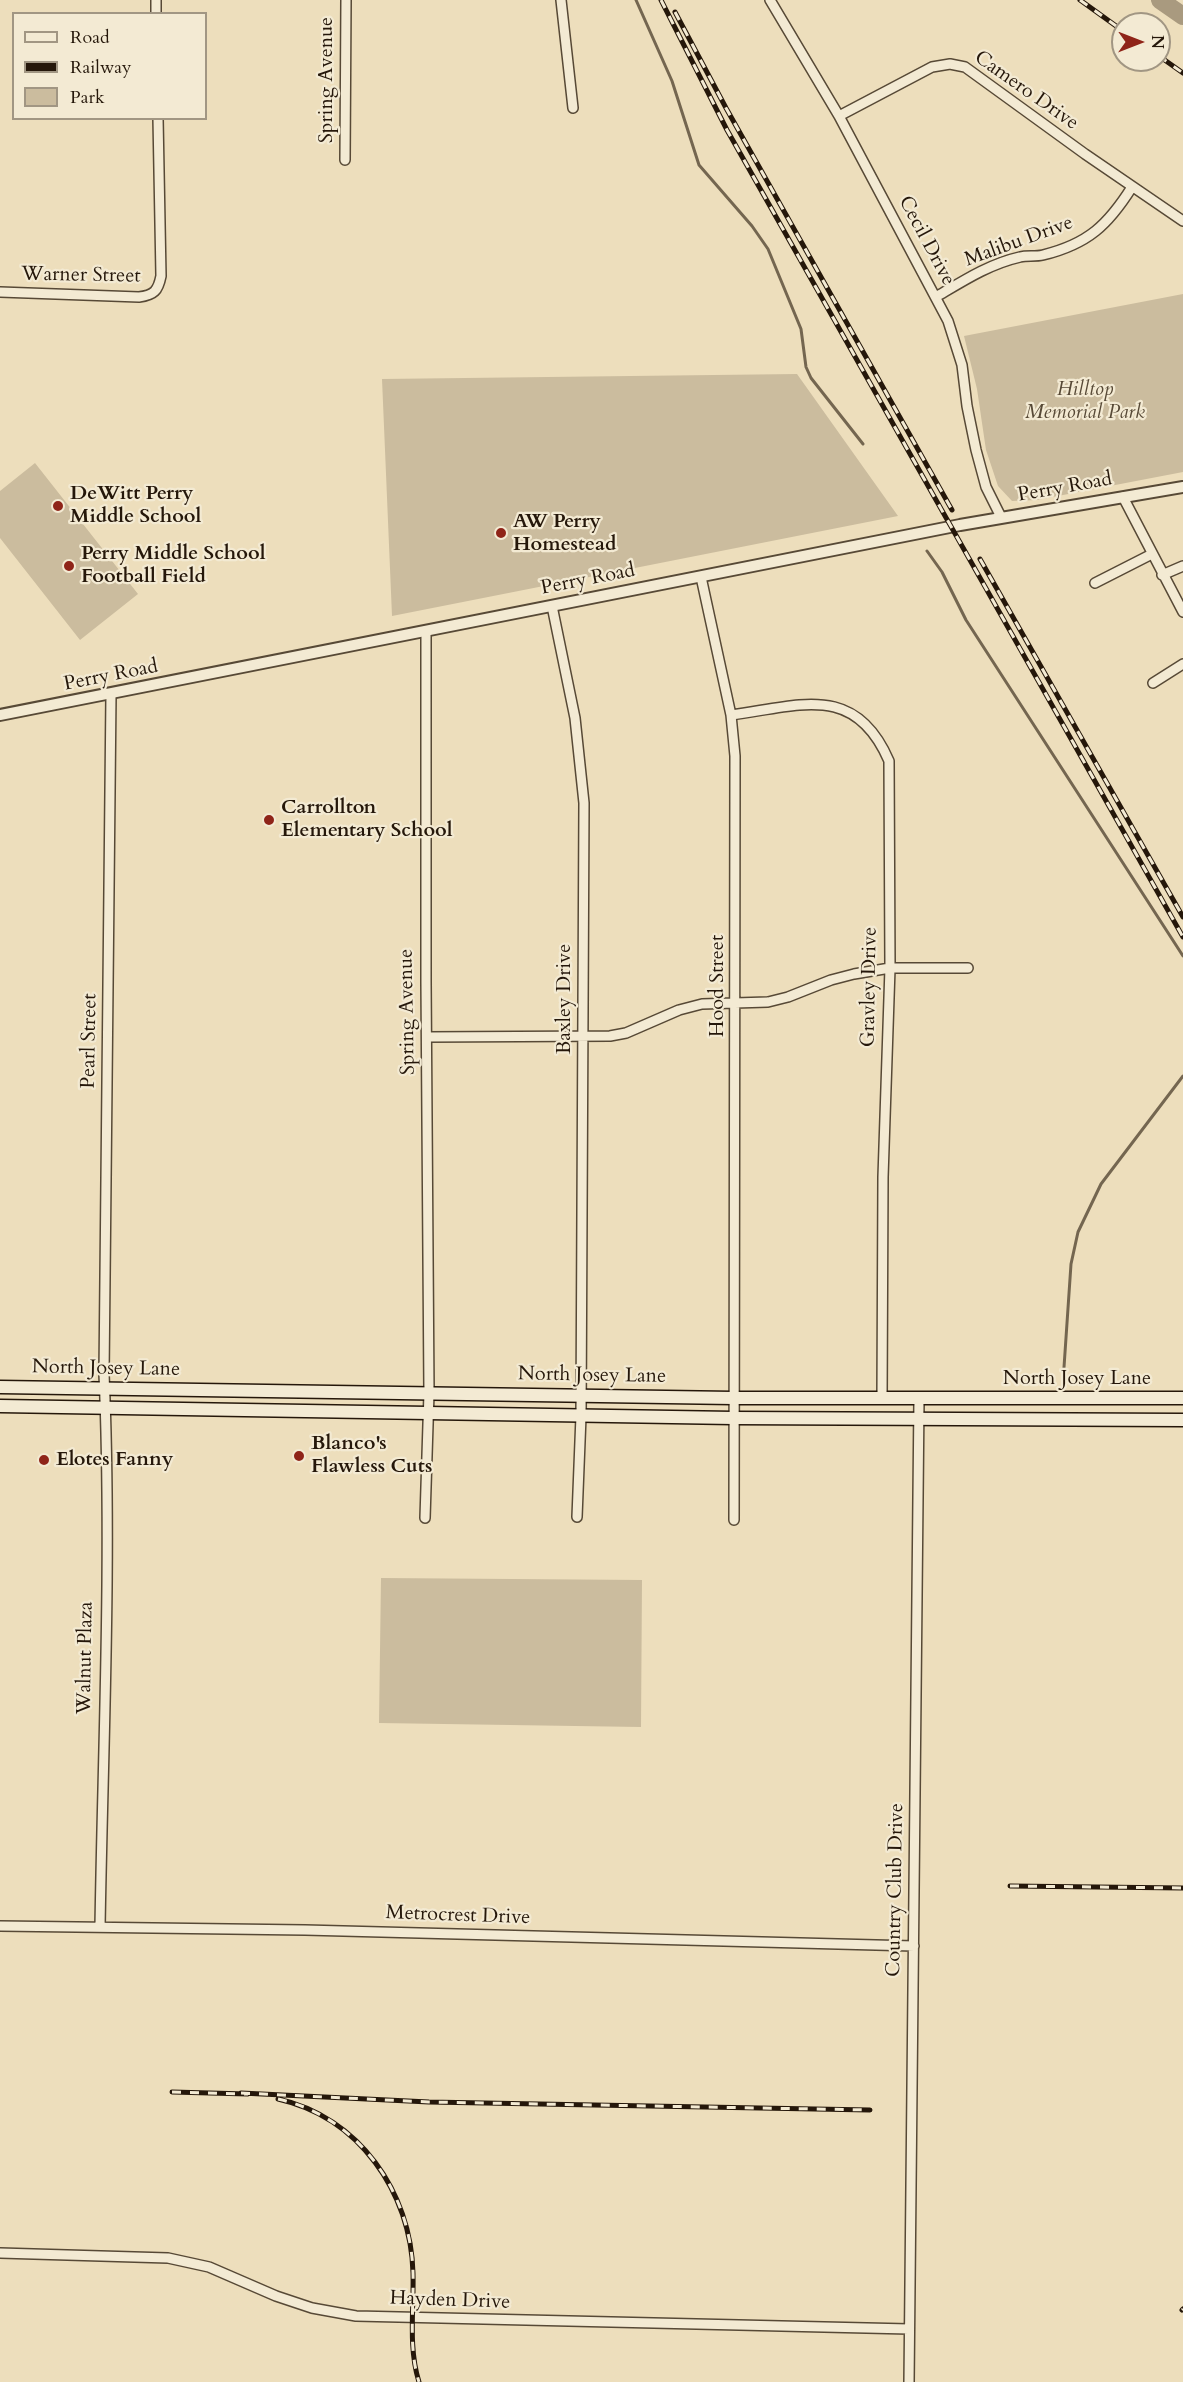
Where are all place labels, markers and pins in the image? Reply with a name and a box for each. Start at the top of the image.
place label: DeWitt Perry Middle School [70,482,201,529]
marker: DeWitt Perry Middle School [51,499,65,513]
place label: AW Perry Homestead [513,510,616,557]
marker: AW Perry Homestead [494,526,508,540]
place label: Perry Middle School Football Field [81,542,266,589]
marker: Perry Middle School Football Field [62,559,76,573]
place label: Carrollton Elementary School [281,796,453,843]
marker: Carrollton Elementary School [262,813,276,827]
place label: Blanco's Flawless Cuts [311,1432,432,1479]
place label: Elotes Fanny [56,1448,173,1472]
marker: Blanco's Flawless Cuts [292,1449,306,1463]
marker: Elotes Fanny [37,1453,51,1467]

